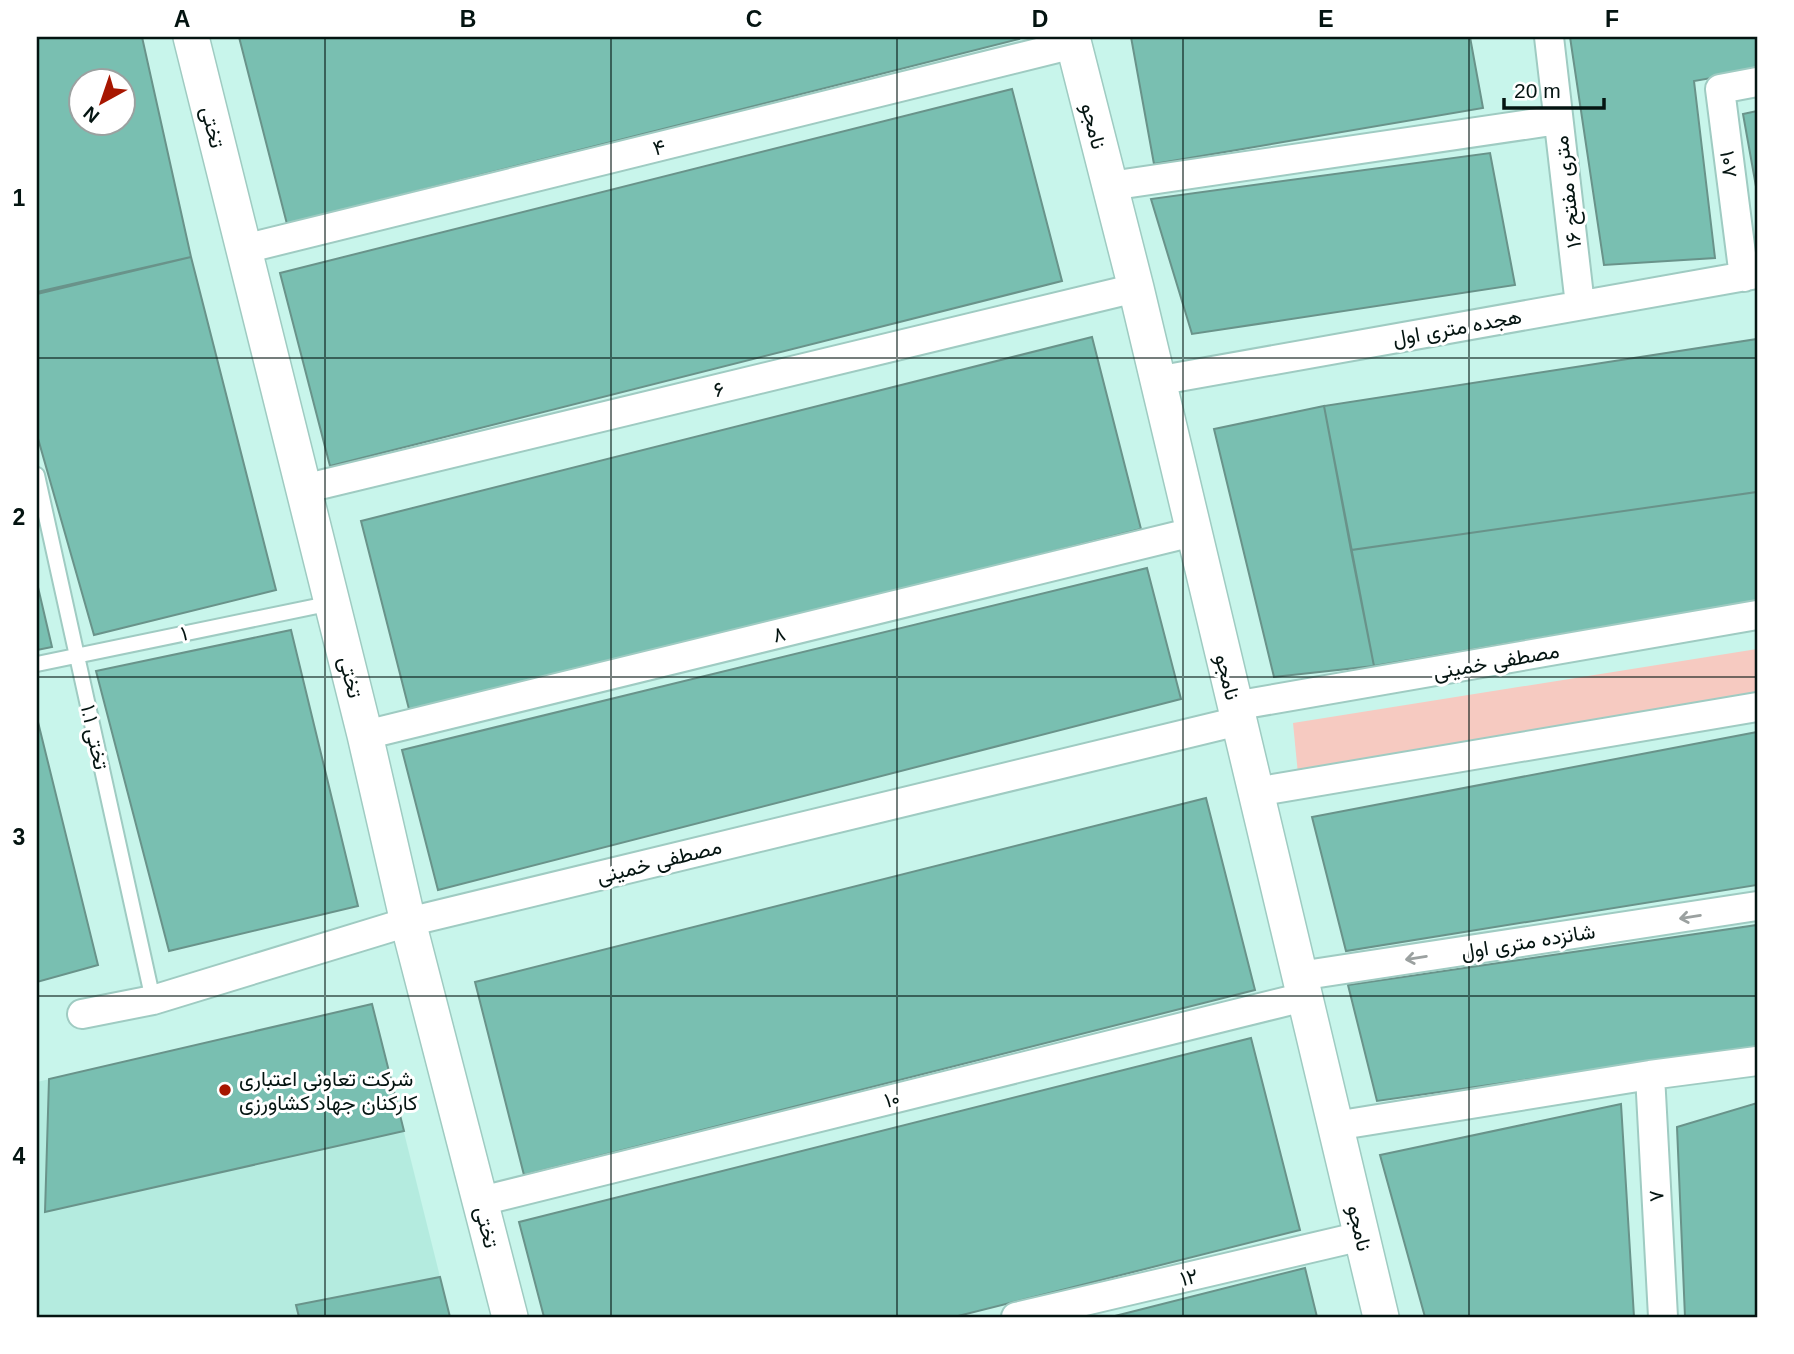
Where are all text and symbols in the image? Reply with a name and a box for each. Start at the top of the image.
text: A [174,6,190,32]
text: B [460,6,476,32]
text: C [746,6,762,32]
text: D [1032,6,1048,32]
text: E [1318,6,1334,32]
text: F [1605,6,1619,32]
north arrow [66,66,136,136]
scale bar [1504,66,1603,110]
text: 20 m [1514,79,1561,102]
street label: نامجو [1075,101,1111,152]
text: N [79,102,103,127]
street label: تختی [196,104,229,150]
street label: ۴ [650,134,668,160]
street label: ۱۶ متری مفتح [1549,134,1588,250]
street label: ۱۰۷ [1716,149,1742,179]
text: 1 [13,185,26,211]
street label: هجده متری اول [1391,304,1524,352]
street label: ۶ [711,377,727,401]
text: 2 [13,504,25,530]
street label: ۱ [179,621,189,645]
street label: ۸ [770,621,788,647]
street label: مصطفی خمینی [1431,639,1561,684]
street label: نامجو [1209,652,1245,703]
street label: تختی [334,654,367,700]
street label: تختی ۱.۱ [76,702,113,772]
text: 3 [13,824,25,850]
street label: مصطفی خمینی [594,834,724,889]
one-way arrow [1679,910,1702,923]
street label: شانزده متری اول [1459,919,1597,965]
one-way arrow [1406,952,1428,965]
place label: شرکت تعاونی اعتباری کارکنان جهاد کشاورزی [239,1067,418,1116]
marker: شرکت تعاونی اعتباری کارکنان جهاد کشاورزی [217,1082,233,1098]
street label: ۱۰ [882,1086,902,1112]
text: 4 [13,1143,26,1169]
street label: ۷ [1644,1189,1668,1203]
street label: نامجو [1342,1203,1376,1254]
street label: تختی [470,1204,503,1250]
street label: ۱۲ [1178,1264,1200,1290]

